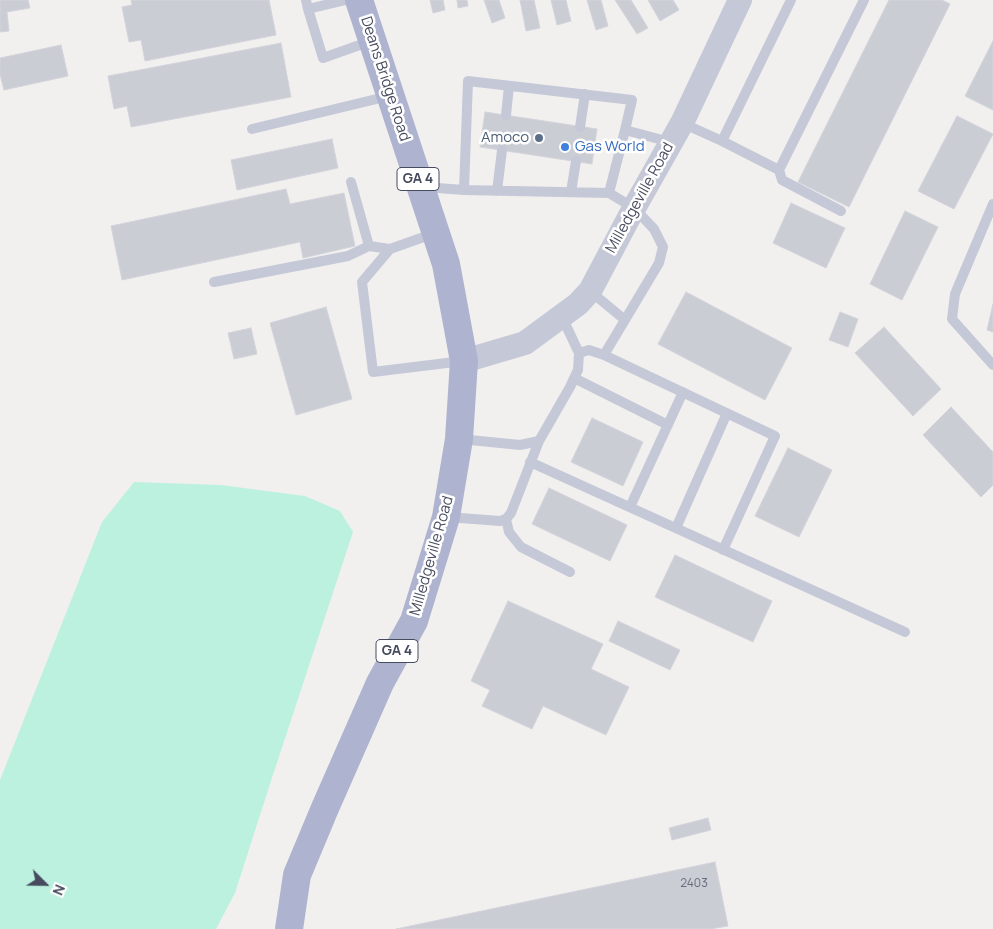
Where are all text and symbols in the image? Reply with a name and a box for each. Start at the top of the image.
street label: Deans Bridge Road [356,14,414,144]
place label: Amoco [481,129,529,147]
marker: Amoco [533,132,545,144]
place label: Gas World [575,138,645,156]
street label: Milledgeville Road [602,140,678,256]
marker: Gas World [559,141,571,153]
road number: GA 4 [397,168,439,190]
street label: Milledgeville Road [406,494,458,618]
road number: GA 4 [376,640,418,662]
north arrow [20,859,70,909]
house number: 2403 [680,877,708,891]
text: N [49,882,70,898]

